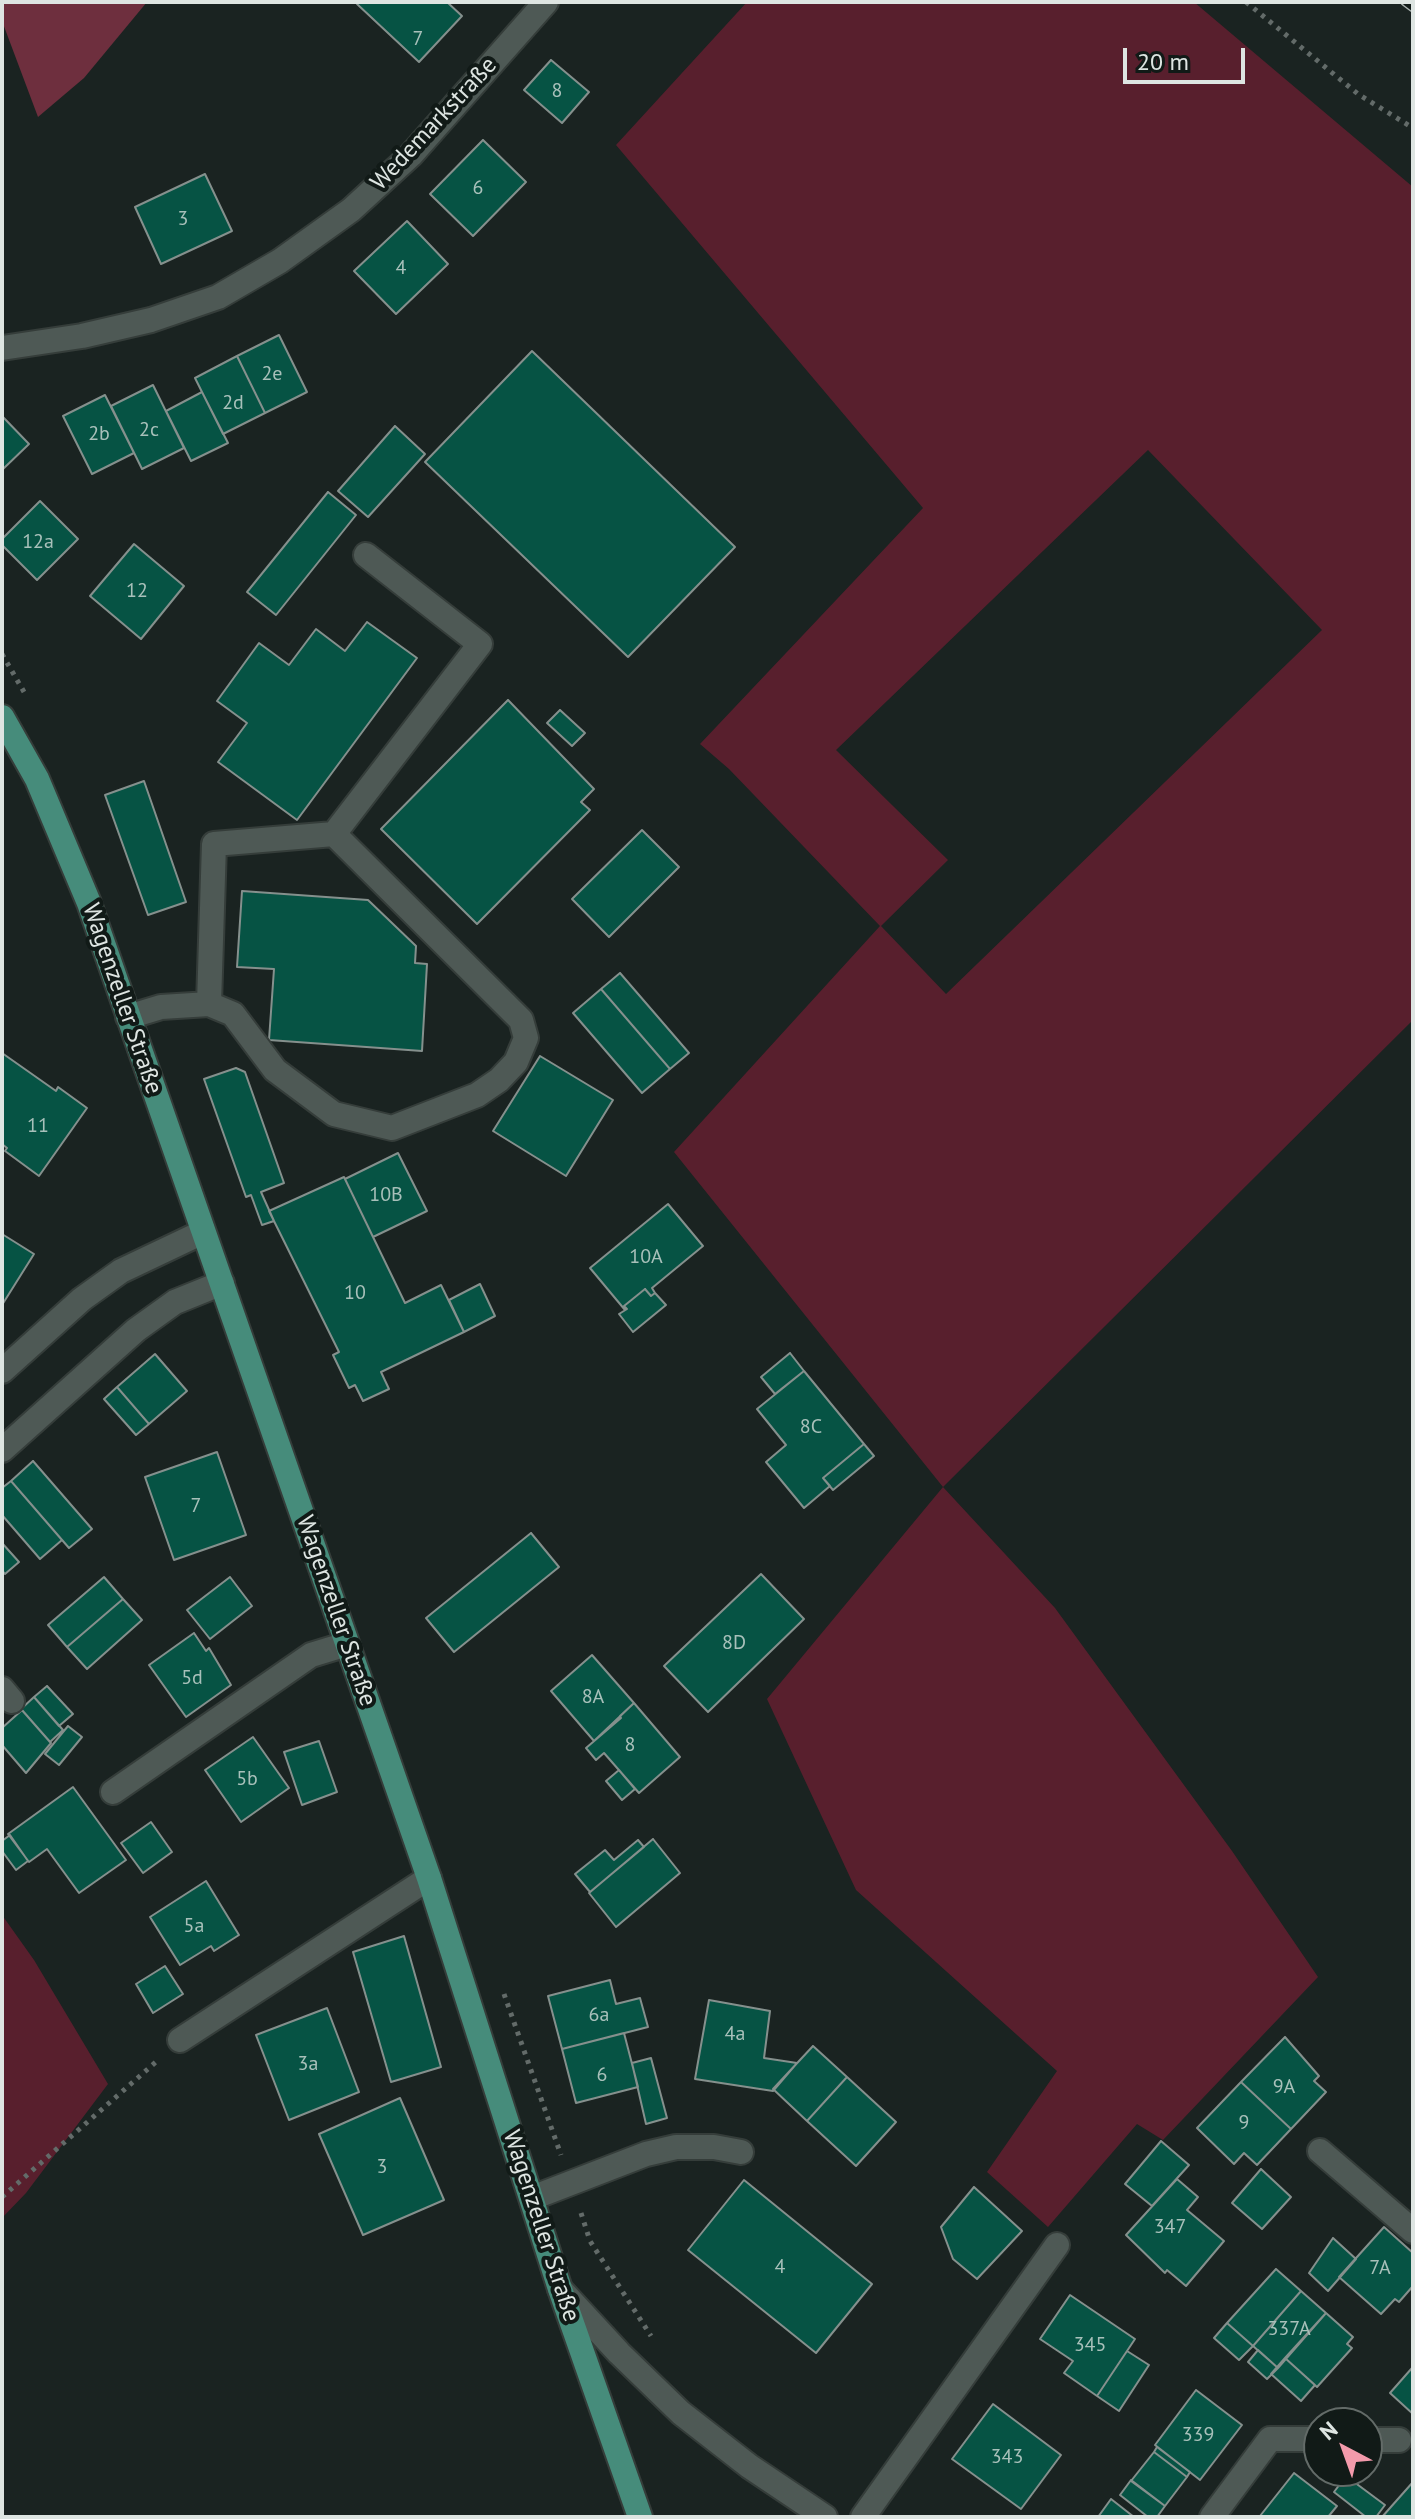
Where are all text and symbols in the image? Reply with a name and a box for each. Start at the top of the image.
house number: 7 [413,27,423,51]
scale bar [1127,32,1249,82]
text: 20 m [1137,46,1189,77]
street label: Wedemarkstraße [365,51,503,197]
house number: 8 [552,79,562,103]
house number: 6 [473,176,483,200]
house number: 3 [178,207,188,231]
house number: 4 [396,256,406,280]
house number: 2e [261,362,283,386]
house number: 2d [222,391,244,415]
house number: 2c [139,418,159,442]
house number: 2b [88,422,110,446]
house number: 12a [22,530,54,554]
house number: 12 [126,579,148,603]
street label: Wagenzeller Straße [76,900,168,1098]
house number: 11 [27,1114,49,1138]
house number: 10B [369,1183,403,1207]
house number: 10A [629,1245,663,1269]
house number: 10 [344,1281,366,1305]
house number: 8C [800,1415,822,1439]
house number: 7 [191,1494,201,1518]
street label: Wagenzeller Straße [290,1512,382,1710]
house number: 8D [722,1631,746,1655]
house number: 5d [181,1666,203,1690]
house number: 8A [582,1685,604,1709]
house number: 8 [625,1733,635,1757]
house number: 5b [236,1767,258,1791]
house number: 5a [184,1914,204,1938]
house number: 6a [589,2003,609,2027]
house number: 4a [725,2022,745,2046]
house number: 3a [298,2052,318,2076]
house number: 6 [597,2063,607,2087]
house number: 9A [1273,2075,1295,2099]
house number: 9 [1239,2111,1249,2135]
street label: Wagenzeller Straße [496,2127,586,2325]
house number: 3 [377,2155,387,2179]
house number: 347 [1154,2215,1186,2239]
house number: 4 [775,2255,785,2279]
house number: 7A [1369,2256,1391,2280]
house number: 337A [1267,2317,1311,2341]
house number: 345 [1074,2333,1106,2357]
north arrow [1303,2407,1383,2487]
text: N [1314,2415,1343,2446]
house number: 339 [1182,2423,1214,2447]
house number: 343 [991,2445,1023,2469]

